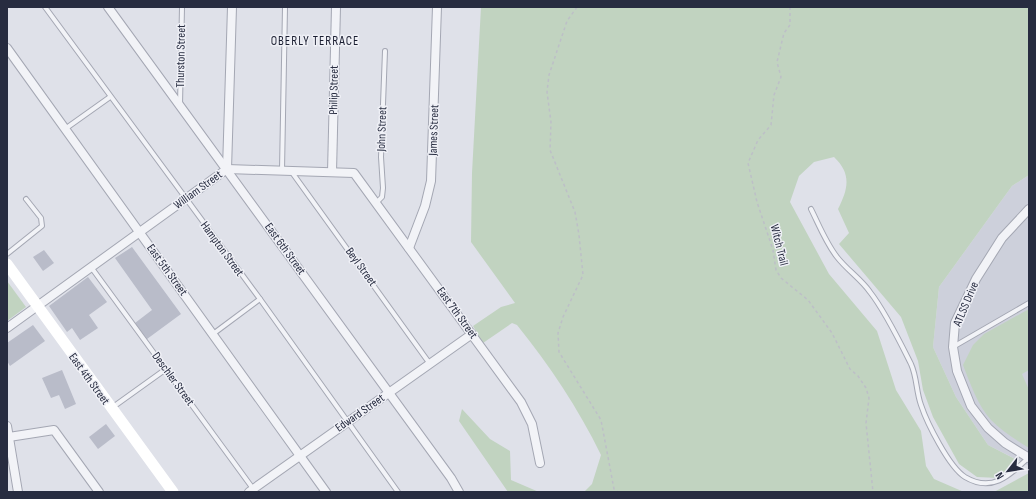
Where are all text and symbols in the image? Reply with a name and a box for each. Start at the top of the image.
street label: Thurston Street [173,24,189,88]
district label: OBERLY TERRACE [271,33,359,49]
street label: Philip Street [326,65,342,115]
street label: James Street [426,104,442,157]
street label: John Street [374,106,390,153]
street label: William Street [171,167,226,213]
street label: Hampton Street [197,219,247,280]
street label: East 6th Street [261,220,309,278]
street label: Witch Trail [767,223,791,267]
street label: East 5th Street [143,241,191,299]
street label: Beyl Street [342,245,380,290]
street label: ATLSS Drive [950,279,982,329]
street label: East 7th Street [433,284,481,342]
street label: Deschler Street [149,349,198,409]
street label: East 4th Street [65,350,113,408]
street label: Edward Street [333,390,388,435]
north arrow [988,451,1028,491]
text: N [993,470,1007,482]

